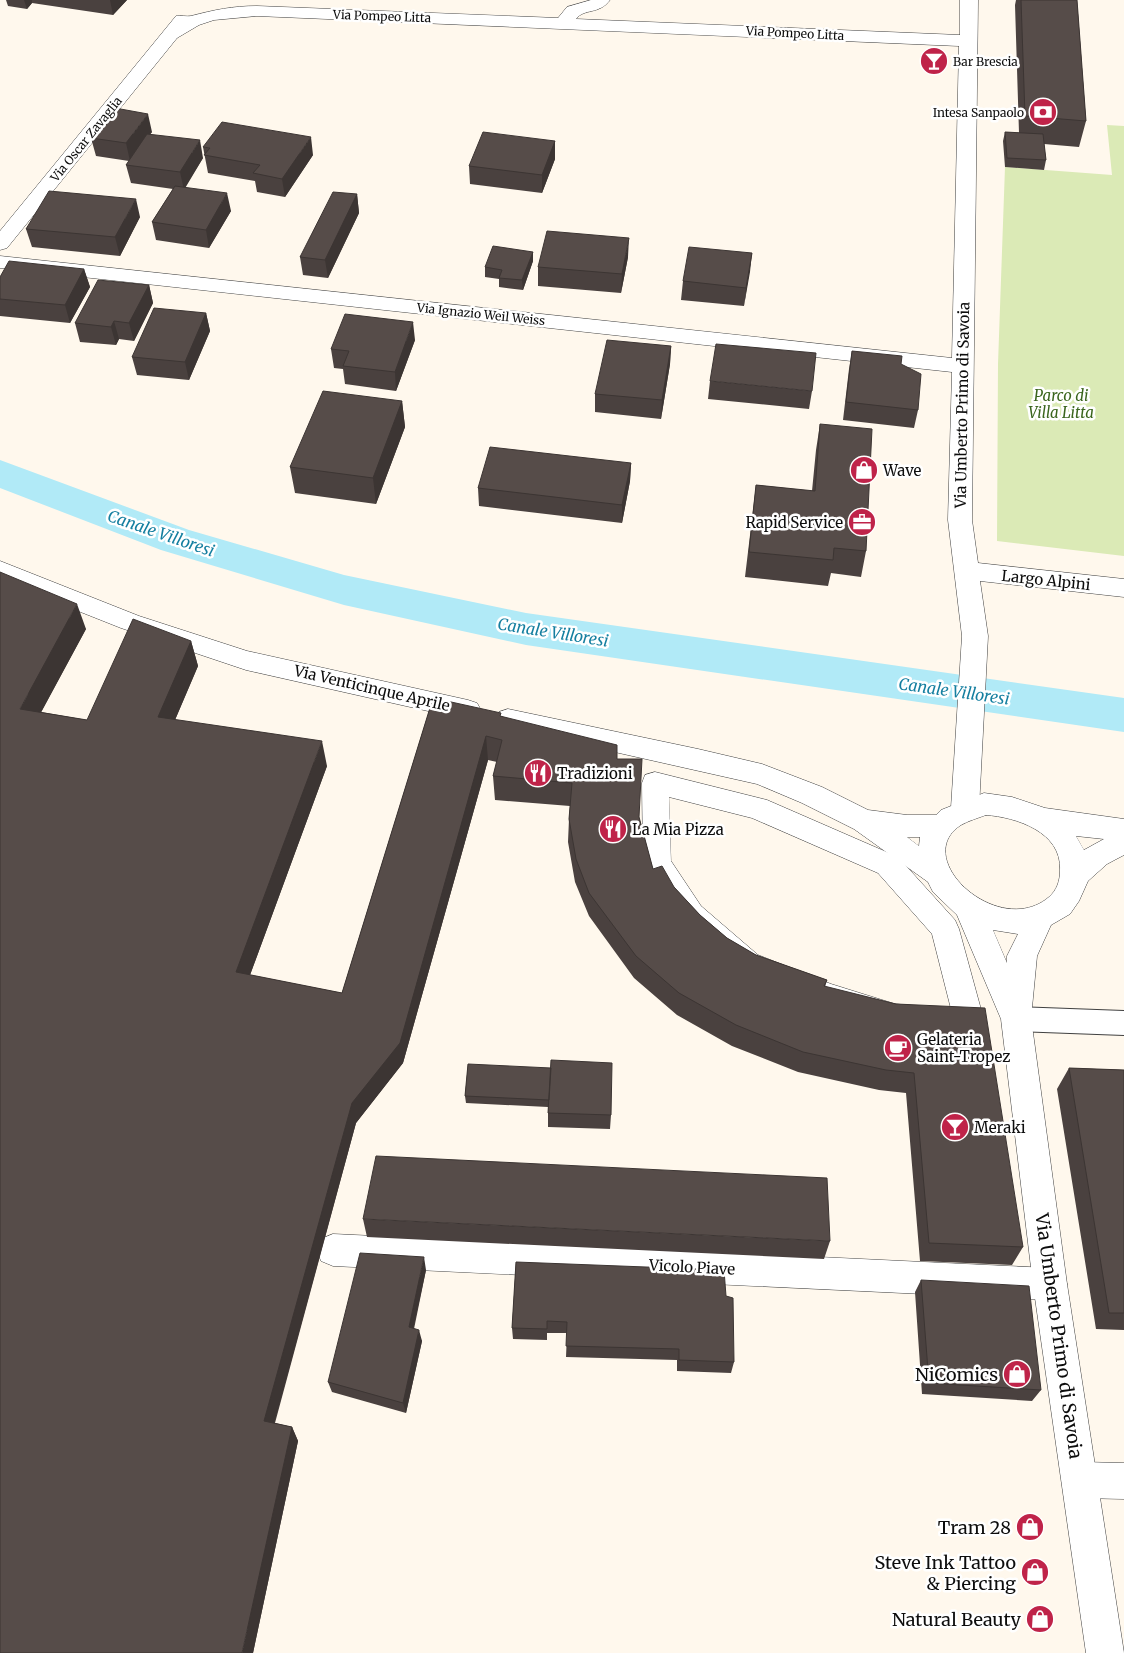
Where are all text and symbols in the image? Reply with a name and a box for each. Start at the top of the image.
street label: Via Pompeo Litta [332,7,432,25]
street label: Via Pompeo Litta [745,23,845,43]
bar icon: Bar Brescia [919,46,949,76]
place label: Bar Brescia [953,54,1018,69]
street label: Via Oscar Zavaglia [46,93,125,185]
bank icon: Intesa Sanpaolo [1028,97,1058,127]
place label: Intesa Sanpaolo [933,105,1024,120]
street label: Via Ignazio Weil Weiss [415,300,546,328]
street label: Via Umberto Primo di Savoia [951,302,973,509]
park label: Parco di Villa Litta [1028,386,1094,422]
shop icon: Wave [849,455,879,485]
place label: Wave [882,461,922,480]
water label: Canale Villoresi [105,505,217,561]
office icon: Rapid Service [847,507,877,537]
place label: Rapid Service [745,513,843,532]
street label: Largo Alpini [1000,566,1092,594]
water label: Canale Villoresi [496,613,610,651]
street label: Via Venticinque Aprile [291,661,452,715]
water label: Canale Villoresi [897,673,1011,709]
restaurant icon: Tradizioni [523,758,553,788]
place label: Tradizioni [557,764,633,783]
restaurant icon: La Mia Pizza [598,814,628,844]
place label: La Mia Pizza [632,820,724,839]
place label: Gelateria Saint-Tropez [917,1030,1011,1066]
cafe icon: Gelateria Saint-Tropez [883,1033,913,1063]
bar icon: Meraki [940,1112,970,1142]
place label: Meraki [974,1118,1026,1137]
street label: Via Umberto Primo di Savoia [1030,1211,1088,1461]
street label: Vicolo Piave [647,1255,736,1279]
shop icon: NiComics [1002,1359,1032,1389]
place label: NiComics [915,1363,998,1386]
shop icon: Tram 28 [1015,1512,1045,1542]
place label: Tram 28 [938,1516,1011,1539]
place label: Steve Ink Tattoo & Piercing [874,1551,1016,1595]
shop icon: Steve Ink Tattoo & Piercing [1020,1557,1050,1587]
shop icon: Natural Beauty [1025,1604,1055,1634]
place label: Natural Beauty [892,1608,1022,1631]

